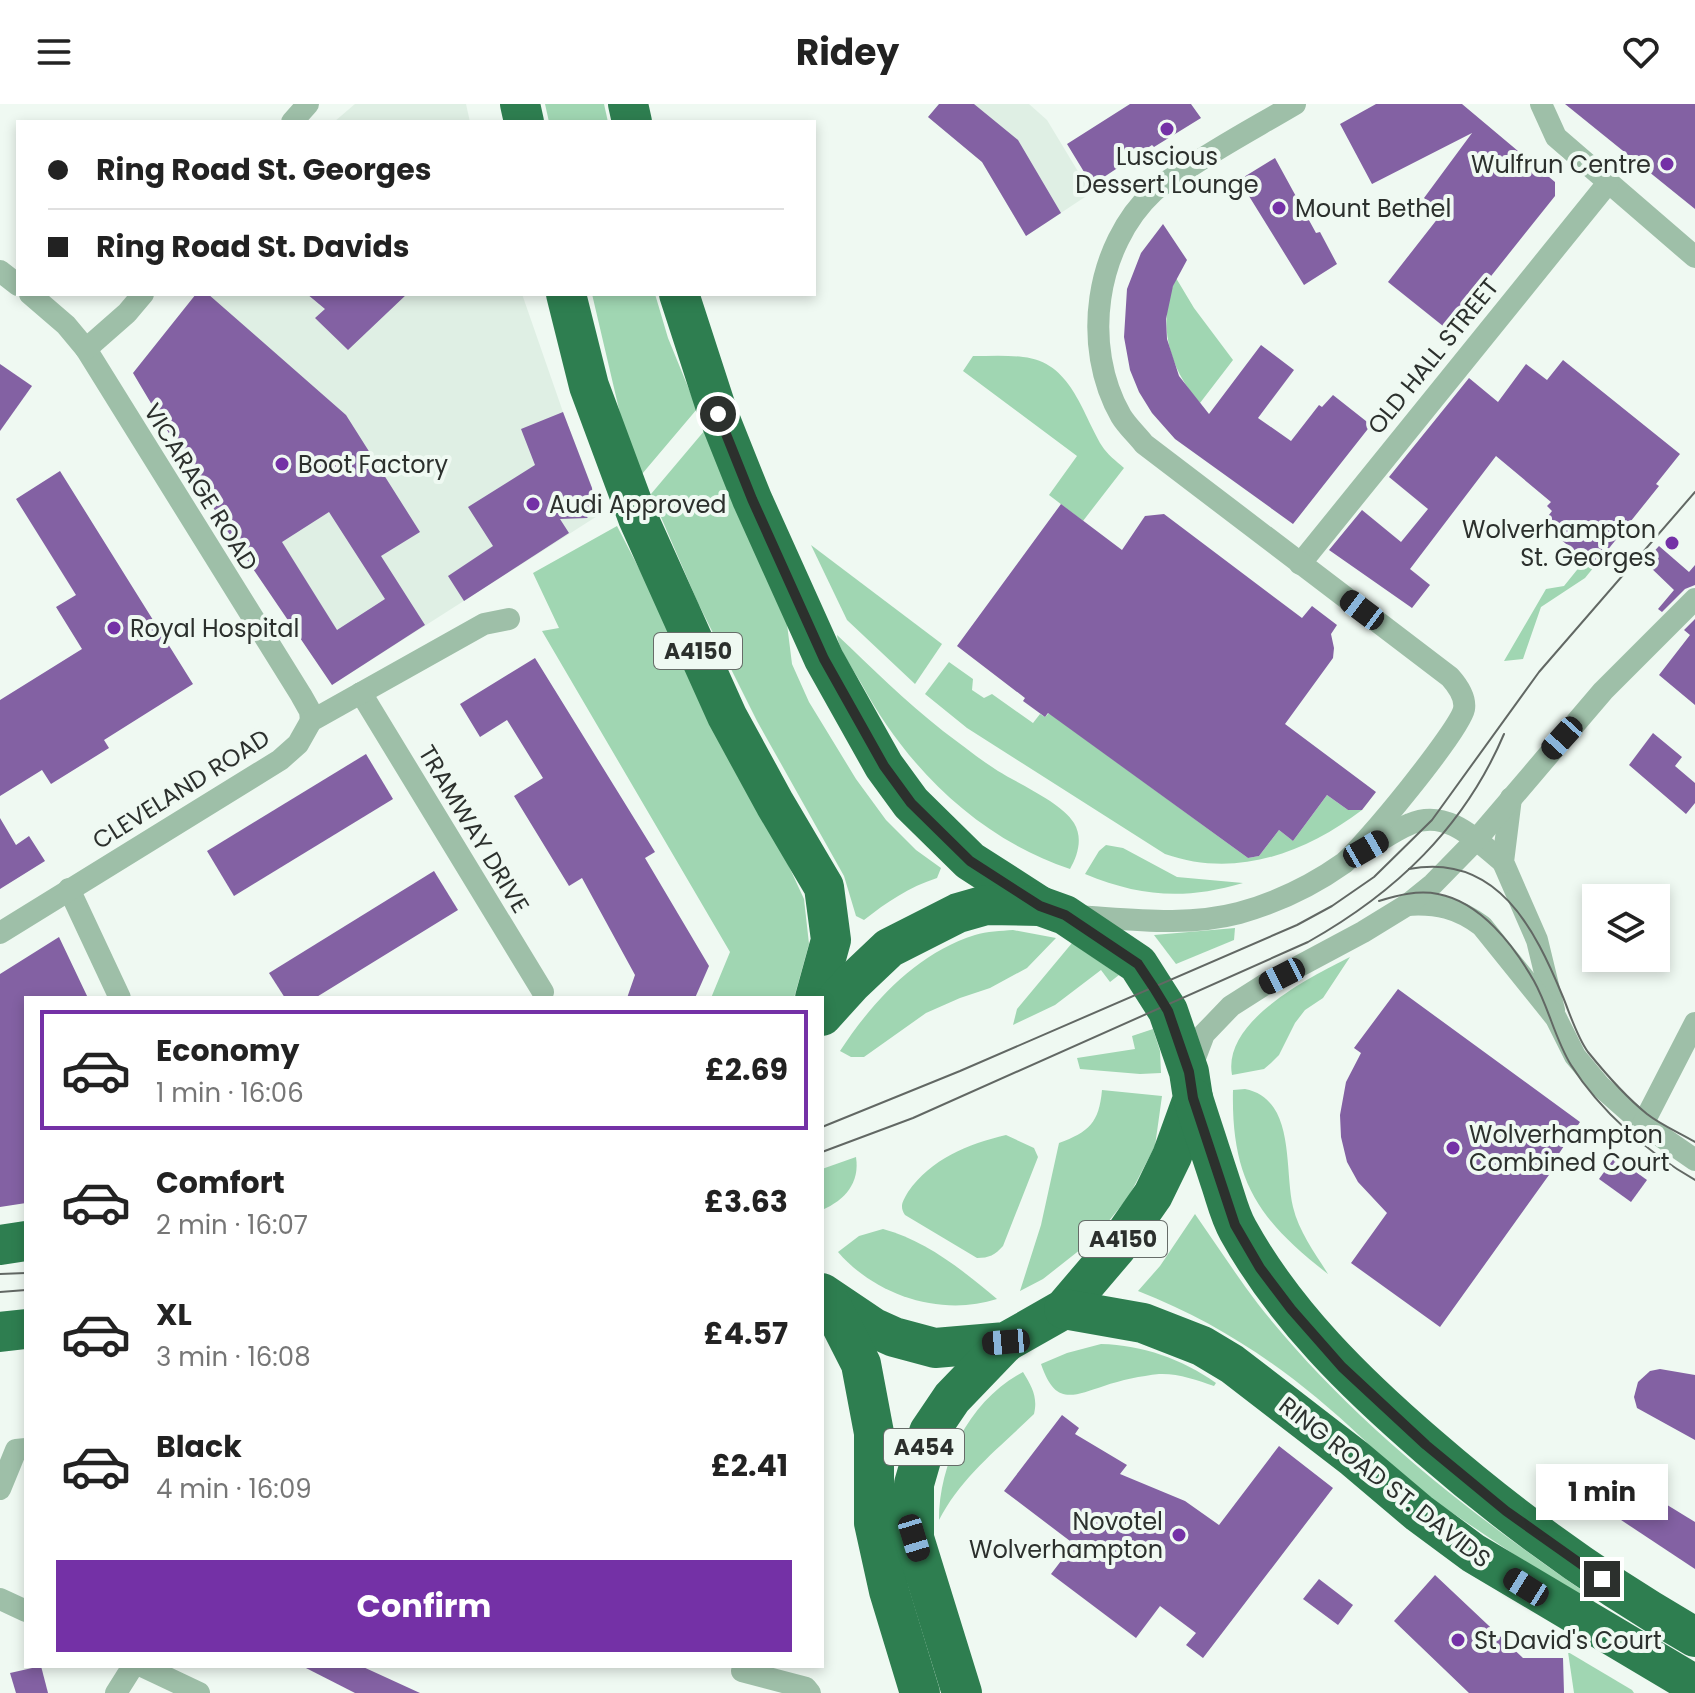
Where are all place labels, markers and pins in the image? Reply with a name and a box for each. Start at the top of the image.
marker: Luscious Dessert Lounge [1158,120,1176,138]
place label: Luscious Dessert Lounge [1075,140,1259,201]
place label: Wulfrun Centre [1471,148,1651,181]
marker: Wulfrun Centre [1658,155,1676,173]
place label: Mount Bethel [1295,192,1451,225]
marker: Mount Bethel [1270,199,1288,217]
place label: Boot Factory [298,448,449,481]
marker: Boot Factory [273,455,291,473]
place label: Audi Approved [549,488,727,521]
marker: Audi Approved [524,495,542,513]
place label: Wolverhampton St. Georges [1462,513,1656,574]
marker: Wolverhampton St. Georges [1663,534,1681,552]
place label: Royal Hospital [130,612,300,645]
marker: Royal Hospital [105,619,123,637]
place label: Wolverhampton Combined Court [1469,1118,1670,1179]
marker: Wolverhampton Combined Court [1444,1139,1462,1157]
place label: Novotel Wolverhampton [969,1505,1163,1566]
marker: Novotel Wolverhampton [1170,1526,1188,1544]
place label: St David's Court [1474,1624,1662,1657]
marker: St David's Court [1449,1631,1467,1649]

